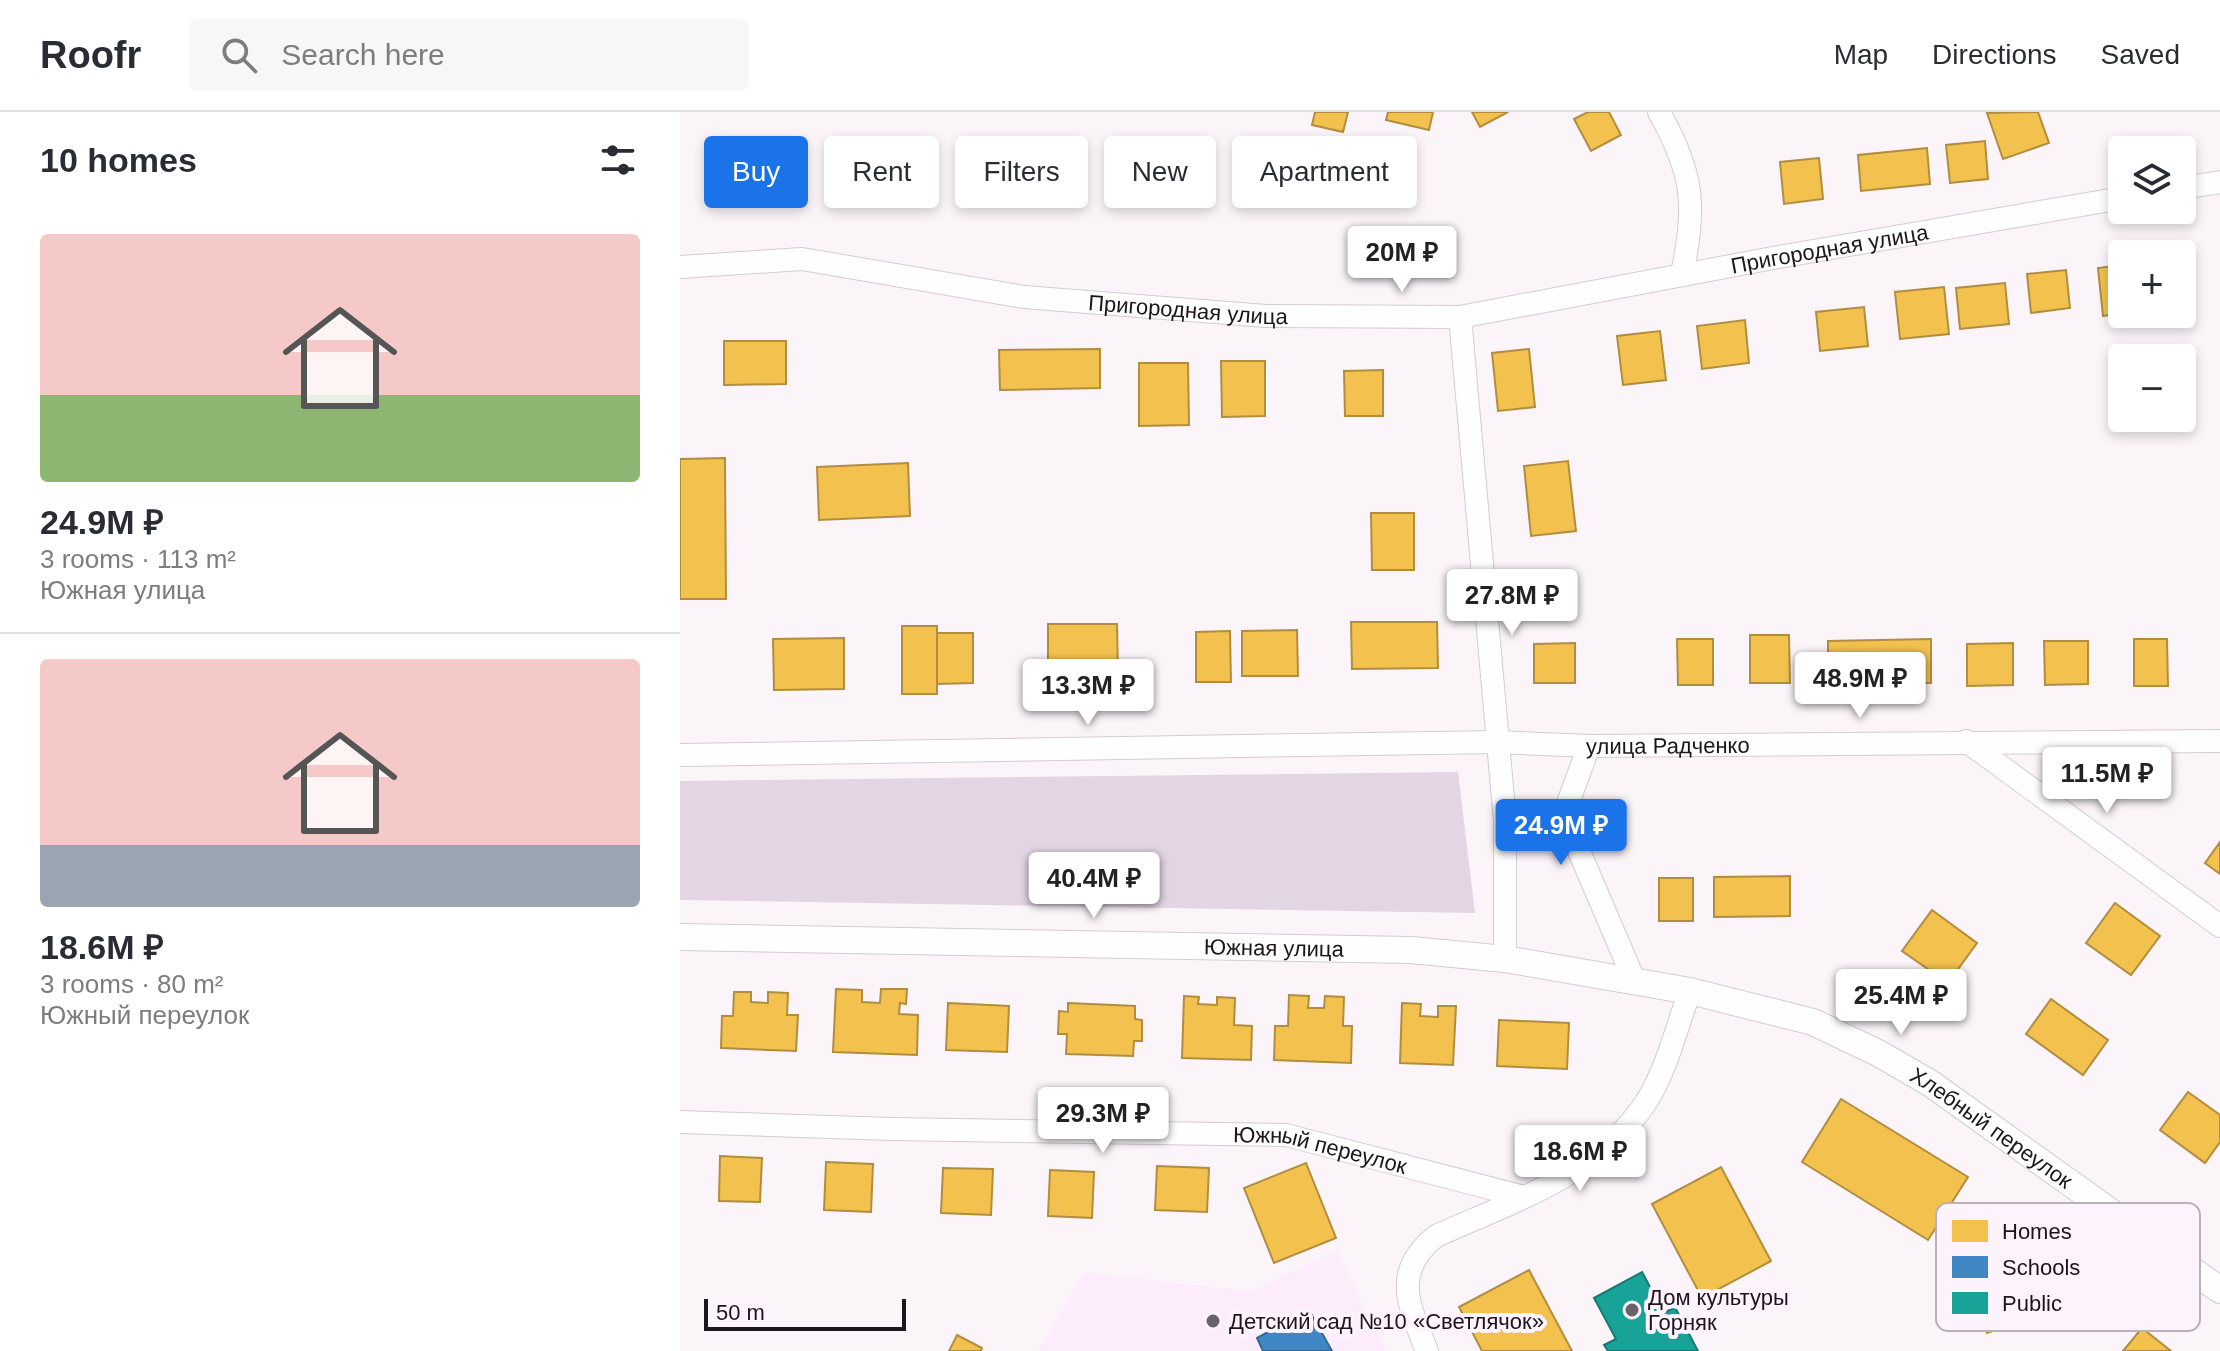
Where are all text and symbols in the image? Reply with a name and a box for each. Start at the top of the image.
search box [189,19,749,91]
icon: search [217,33,261,77]
text: Roofr [40,34,141,76]
text: Search here [281,38,445,71]
text: Map [1834,39,1888,70]
text: Directions [1932,39,2057,70]
text: Saved [2101,39,2180,70]
chip: Buy [704,136,808,208]
chip: Rent [824,136,939,208]
chip: Filters [955,136,1088,208]
chip: New [1104,136,1216,208]
chip: Apartment [1232,136,1417,208]
map controls [2108,136,2196,432]
button: layers [2108,136,2196,224]
icon: filters [596,138,640,182]
text: 10 homes [40,141,197,179]
street label: Пригородная улица [1729,219,1931,279]
pin: 20M ₽ [1346,226,1458,294]
text: 20M ₽ [1366,237,1438,267]
button: + [2108,240,2196,328]
icon: home [268,286,412,430]
street label: Пригородная улица [1087,290,1289,329]
button: − [2108,344,2196,432]
text: 24.9M ₽ [40,503,164,541]
text: 3 rooms · 113 m² [40,544,236,574]
pin: 27.8M ₽ [1438,569,1586,637]
text: Южная улица [40,575,205,605]
text: 27.8M ₽ [1465,580,1559,610]
pin: 48.9M ₽ [1786,652,1934,720]
pin: 13.3M ₽ [1014,659,1162,727]
text: 48.9M ₽ [1813,663,1907,693]
text: 13.3M ₽ [1041,670,1135,700]
icon: home [268,711,412,855]
street label: улица Радченко [1586,733,1750,759]
pin: 11.5M ₽ [2033,747,2181,815]
text: 11.5M ₽ [2060,758,2154,788]
pin: 24.9M ₽ [1487,799,1635,867]
text: 24.9M ₽ [1514,810,1608,840]
pin: 40.4M ₽ [1020,852,1168,920]
text: 40.4M ₽ [1047,863,1141,893]
text: 18.6M ₽ [40,928,164,966]
street label: Южная улица [1204,934,1345,962]
text: 3 rooms · 80 m² [40,969,224,999]
pin: 25.4M ₽ [1827,969,1975,1037]
text: 25.4M ₽ [1854,980,1948,1010]
text: Южный переулок [40,1000,249,1030]
street label: Хлебный переулок [1906,1062,2077,1194]
pin: 29.3M ₽ [1029,1087,1177,1155]
text: 29.3M ₽ [1056,1098,1150,1128]
street label: Южный переулок [1233,1122,1410,1179]
pin: 18.6M ₽ [1506,1125,1654,1193]
text: 18.6M ₽ [1533,1136,1627,1166]
legend [1936,1203,2200,1331]
text: Homes [2002,1219,2072,1244]
text: Schools [2002,1255,2080,1280]
place label: Дом культуры Горняк [1648,1285,1789,1335]
text: Public [2002,1291,2062,1316]
scale bar [704,1295,906,1331]
text: 50 m [716,1300,765,1325]
marker: Дом культуры Горняк [1623,1301,1641,1319]
place label: Детский сад №10 «Светлячок» [1229,1309,1544,1334]
marker: Детский сад №10 «Светлячок» [1204,1312,1222,1330]

